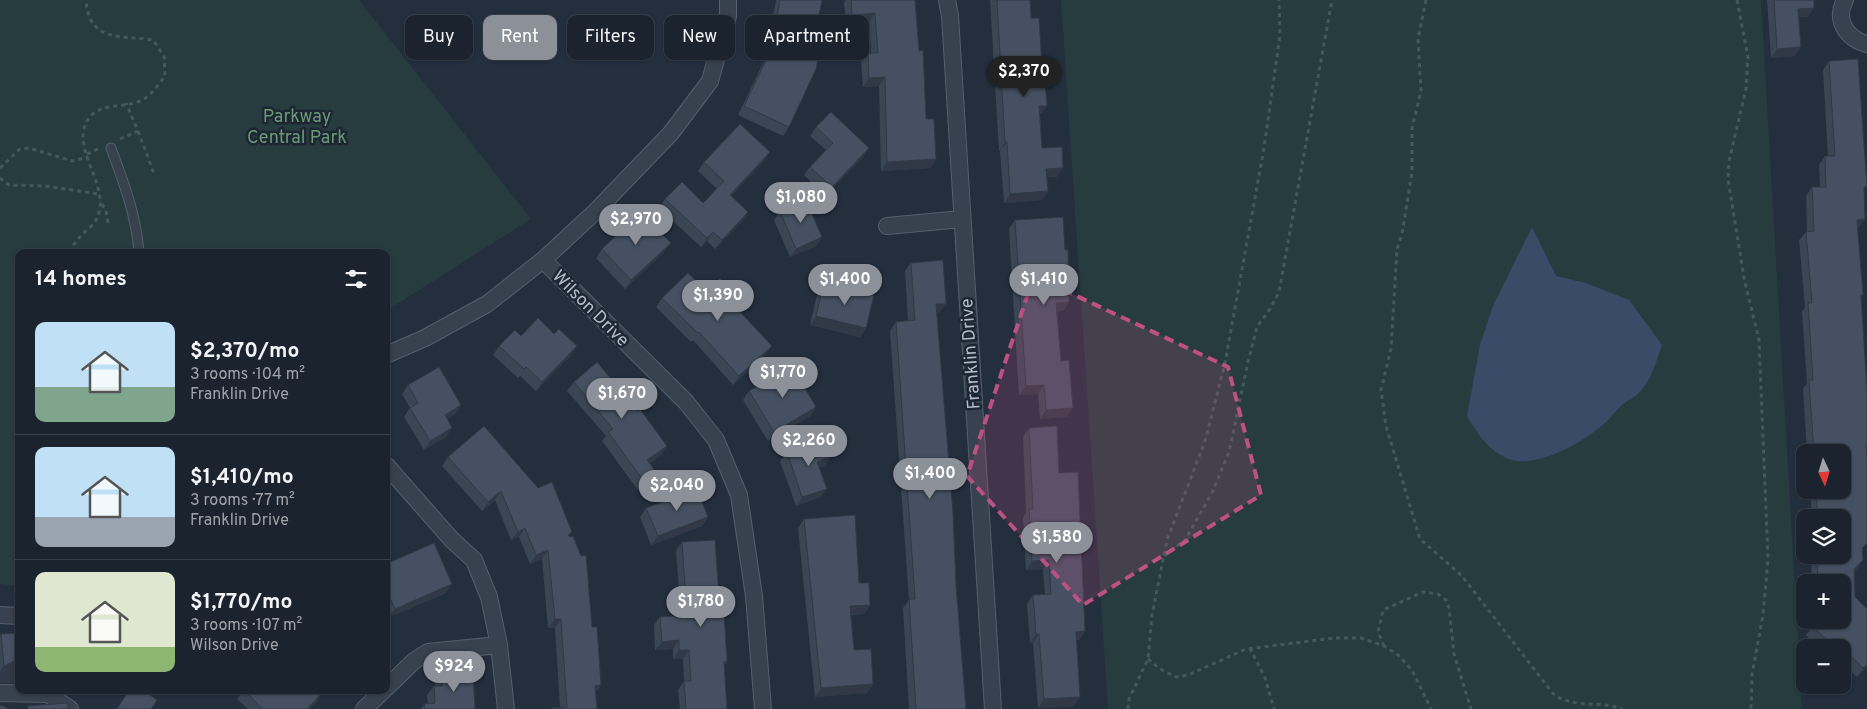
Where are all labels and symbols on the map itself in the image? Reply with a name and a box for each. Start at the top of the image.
pin: $2,370 [983,56,1065,98]
park label: Parkway Central Park [247,106,347,150]
pin: $1,080 [760,182,842,224]
pin: $2,970 [595,204,677,246]
pin: $1,400 [804,264,886,306]
pin: $1,410 [1003,264,1085,306]
street label: Wilson Drive [547,266,633,352]
pin: $1,390 [677,280,759,322]
street label: Franklin Drive [956,298,987,410]
pin: $1,770 [742,356,824,399]
pin: $1,670 [581,378,663,420]
pin: $2,260 [768,424,850,467]
north arrow [1796,444,1851,499]
pin: $1,400 [889,458,971,500]
pin: $2,040 [636,470,718,512]
pin: $1,580 [1016,522,1098,564]
pin: $1,780 [660,586,742,628]
pin: $924 [424,650,484,693]

